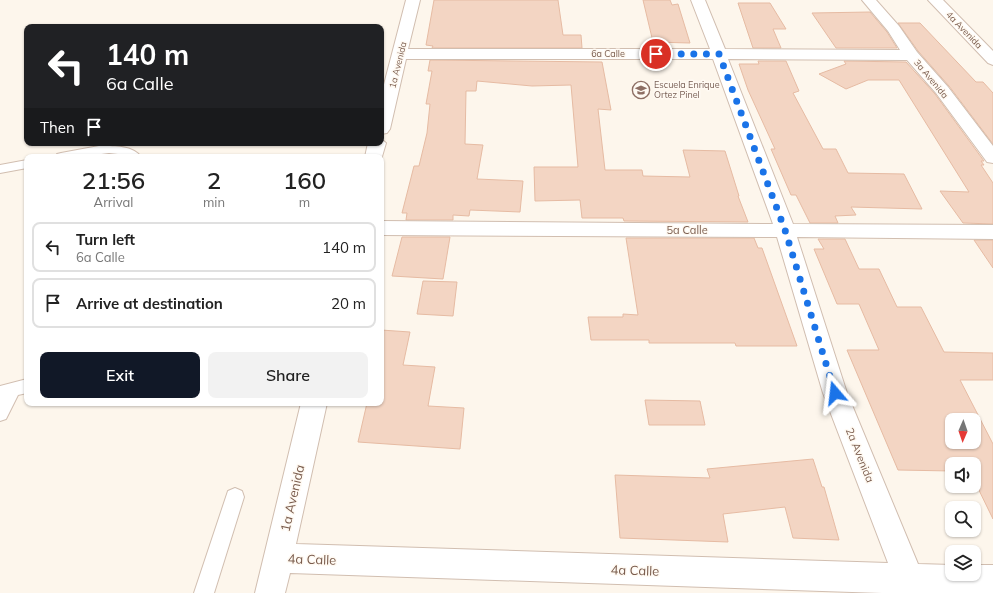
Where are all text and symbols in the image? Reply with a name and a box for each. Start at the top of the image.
street label: 4a Avenida [944,9,985,51]
text: 140 m [106,37,189,72]
pin [639,37,673,71]
icon: left [40,40,92,92]
street label: 1a Avenida [386,41,409,89]
icon: arrive [645,43,667,65]
street label: 6a Calle [591,48,625,59]
street label: 3a Avenida [912,57,951,100]
text: 6a Calle [106,72,173,95]
place label: Escuela Enrique Ortez Pinel [654,79,720,100]
school or university icon: Escuela Enrique Ortez Pinel [631,80,651,100]
icon: arrive [83,116,105,138]
text: Then [40,118,75,137]
text: 21:56 [82,165,145,195]
text: 2 [207,165,221,195]
text: 160 [283,165,326,195]
text: Arrival [94,194,133,210]
text: min [203,194,225,210]
text: m [299,194,310,210]
street label: 5a Calle [666,223,708,237]
text: Turn left [76,230,135,249]
icon: left [42,236,64,258]
text: 140 m [322,238,366,257]
text: 6a Calle [76,249,125,265]
icon: arrive [42,292,64,314]
text: Arrive at destination [76,294,223,313]
text: 20 m [331,294,366,313]
button: Exit [40,352,200,398]
button: Share [208,352,368,398]
position arrow [814,372,856,414]
north arrow [945,413,981,449]
map controls [945,413,981,581]
street label: 2a Avenida [843,426,877,484]
button: sound [945,457,981,493]
street label: 1a Avenida [277,463,307,533]
button: search [945,501,981,537]
button: layers [945,545,981,581]
street label: 4a Calle [287,550,337,568]
street label: 4a Calle [610,561,660,579]

